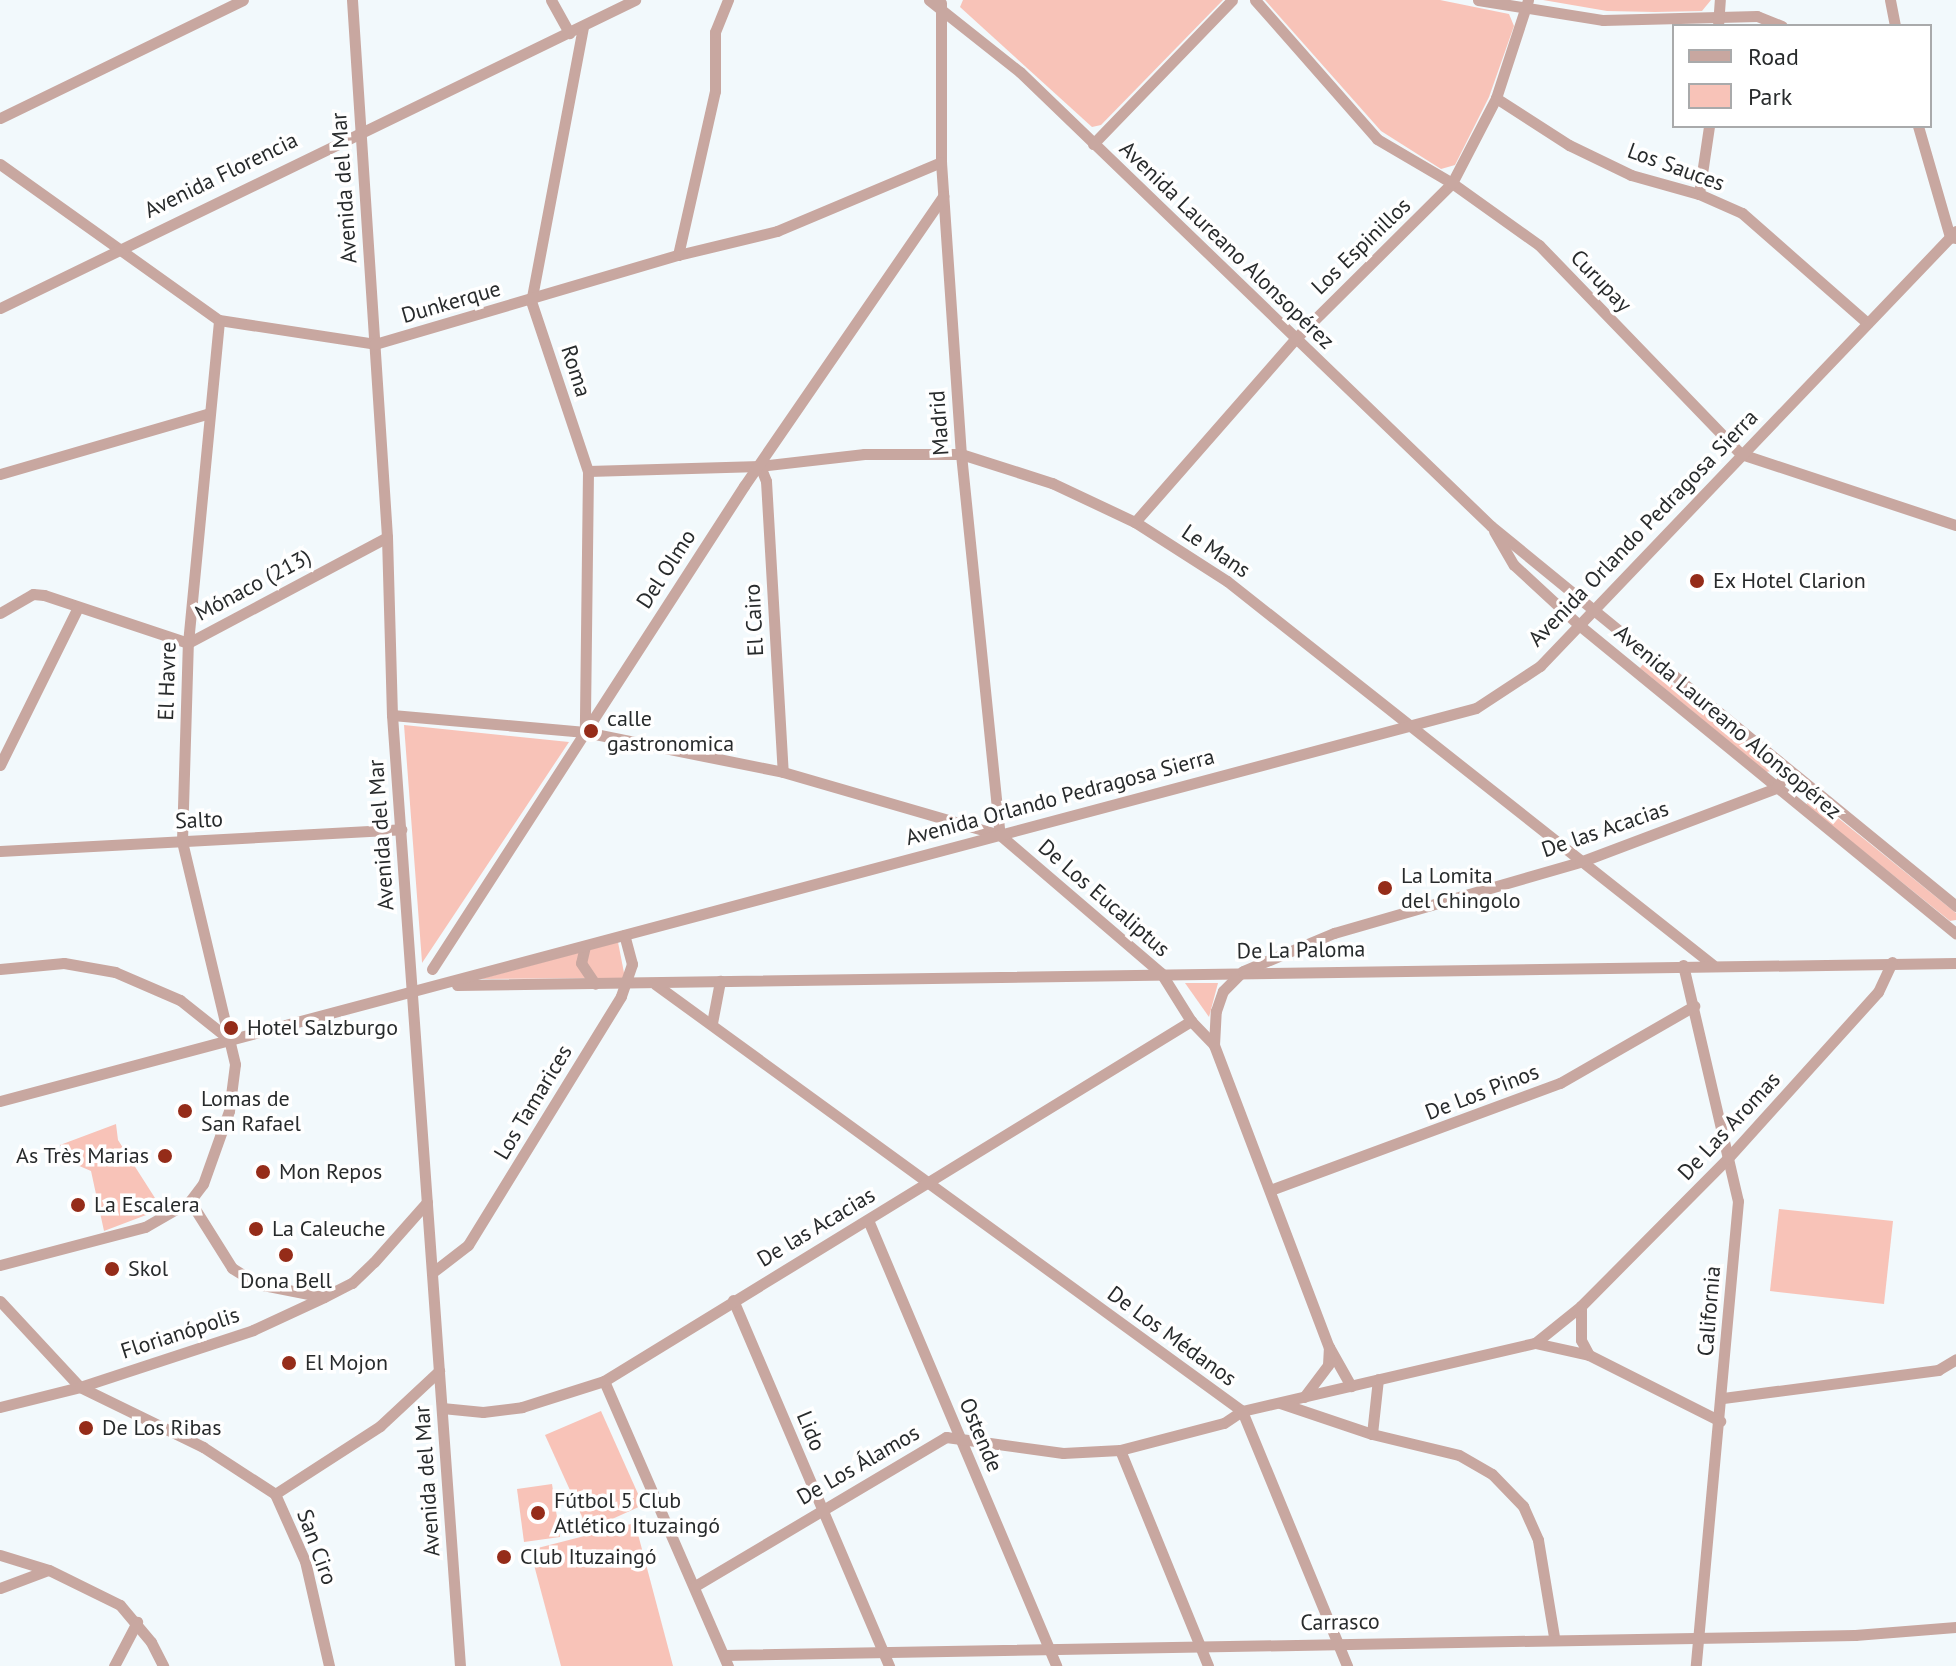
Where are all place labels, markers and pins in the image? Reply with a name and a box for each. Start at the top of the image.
place label: Ex Hotel Clarion [1713,568,1866,594]
marker: Ex Hotel Clarion [1688,572,1706,590]
place label: calle gastronomica [607,705,734,756]
marker: calle gastronomica [582,722,600,740]
place label: La Lomita del Chingolo [1401,862,1521,914]
marker: La Lomita del Chingolo [1376,879,1394,897]
place label: Hotel Salzburgo [247,1015,398,1041]
marker: Hotel Salzburgo [222,1019,240,1037]
place label: Lomas de San Rafael [201,1085,301,1136]
marker: Lomas de San Rafael [176,1102,194,1120]
place label: As Très Marias [15,1143,149,1169]
marker: As Très Marias [156,1147,174,1165]
place label: Mon Repos [279,1159,382,1185]
marker: Mon Repos [254,1163,272,1181]
place label: La Escalera [94,1192,200,1218]
marker: La Escalera [69,1196,87,1214]
place label: La Caleuche [272,1216,385,1242]
marker: La Caleuche [247,1220,265,1238]
marker: Dona Bell [277,1246,295,1264]
place label: Skol [128,1256,168,1282]
marker: Skol [103,1260,121,1278]
place label: Dona Bell [240,1268,332,1294]
place label: El Mojon [305,1350,388,1376]
marker: El Mojon [280,1354,298,1372]
place label: De Los Ribas [102,1415,221,1441]
marker: De Los Ribas [77,1419,95,1437]
place label: Fútbol 5 Club Atlético Ituzaingó [554,1487,720,1538]
marker: Fútbol 5 Club Atlético Ituzaingó [529,1504,547,1522]
place label: Club Ituzaingó [520,1544,657,1570]
marker: Club Ituzaingó [495,1548,513,1566]

